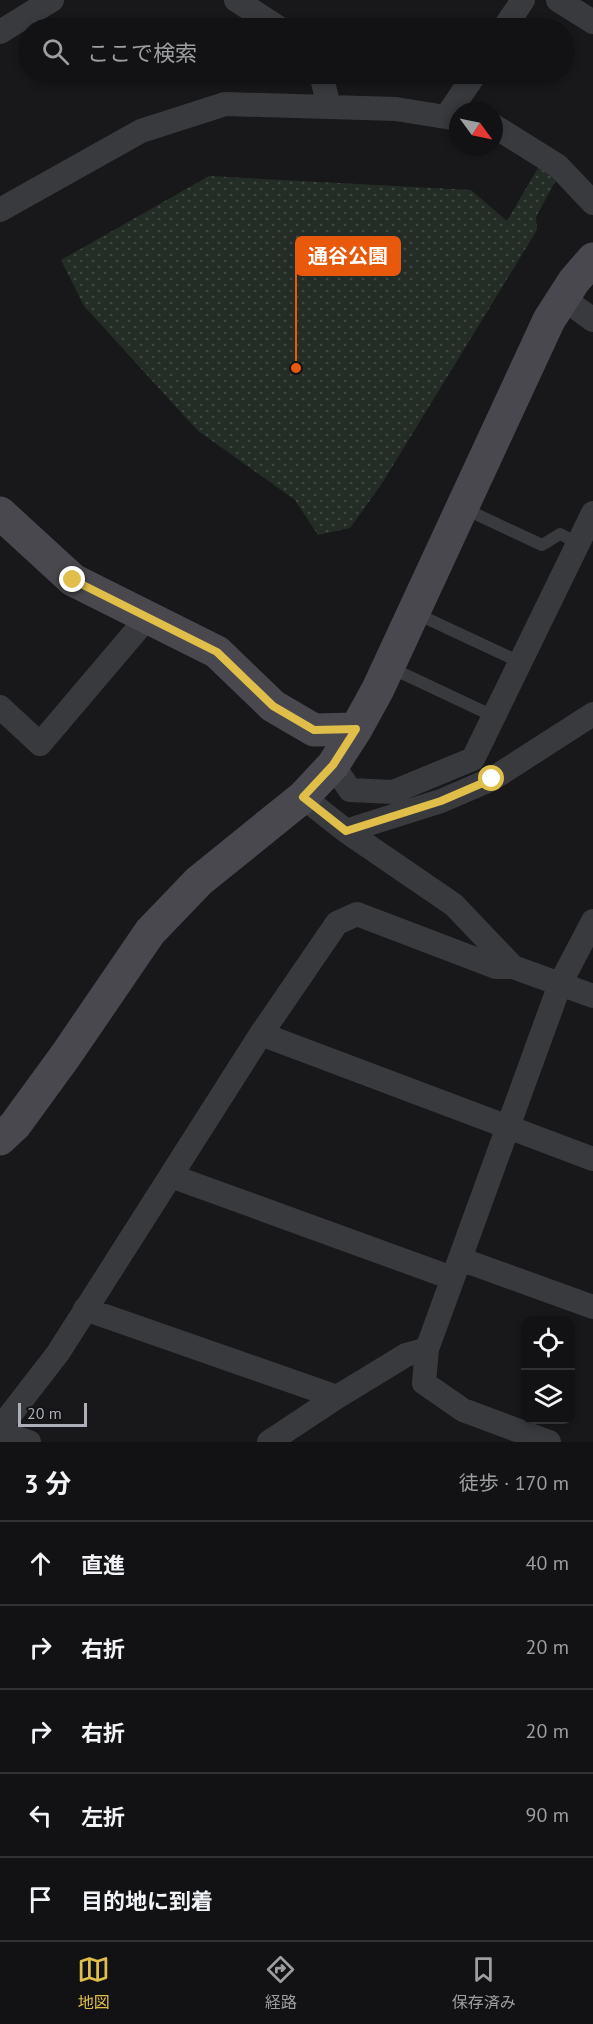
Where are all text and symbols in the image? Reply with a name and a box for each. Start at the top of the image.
search box [18,18,575,84]
icon: search [39,35,72,68]
text: ここで検索 [87,39,197,67]
north arrow [449,102,503,156]
callout: 通谷公園 [296,237,400,275]
text: 通谷公園 [308,243,388,269]
route end [59,566,85,592]
route start [478,765,504,791]
map controls [521,1316,575,1424]
button: locate [521,1316,575,1370]
button: layers [521,1370,575,1424]
scale bar [18,1400,87,1428]
text: 20 m [27,1403,62,1423]
text: 3 分 [24,1467,71,1500]
text: 徒歩 · 170 m [459,1470,569,1496]
icon: ahead [24,1547,57,1580]
text: 40 m [526,1550,569,1576]
text: 直進 [81,1551,125,1579]
icon: right [24,1631,57,1664]
text: 20 m [526,1634,569,1660]
text: 右折 [81,1635,125,1663]
icon: right [24,1715,57,1748]
text: 20 m [526,1718,569,1744]
text: 右折 [81,1719,125,1747]
icon: left [24,1799,57,1832]
text: 90 m [526,1802,569,1828]
text: 左折 [81,1803,125,1831]
icon: arrive [24,1883,57,1916]
text: 目的地に到着 [81,1887,213,1915]
tab: 地図 [77,1953,110,2013]
tab: 経路 [264,1953,297,2013]
tab: 保存済み [452,1953,516,2013]

